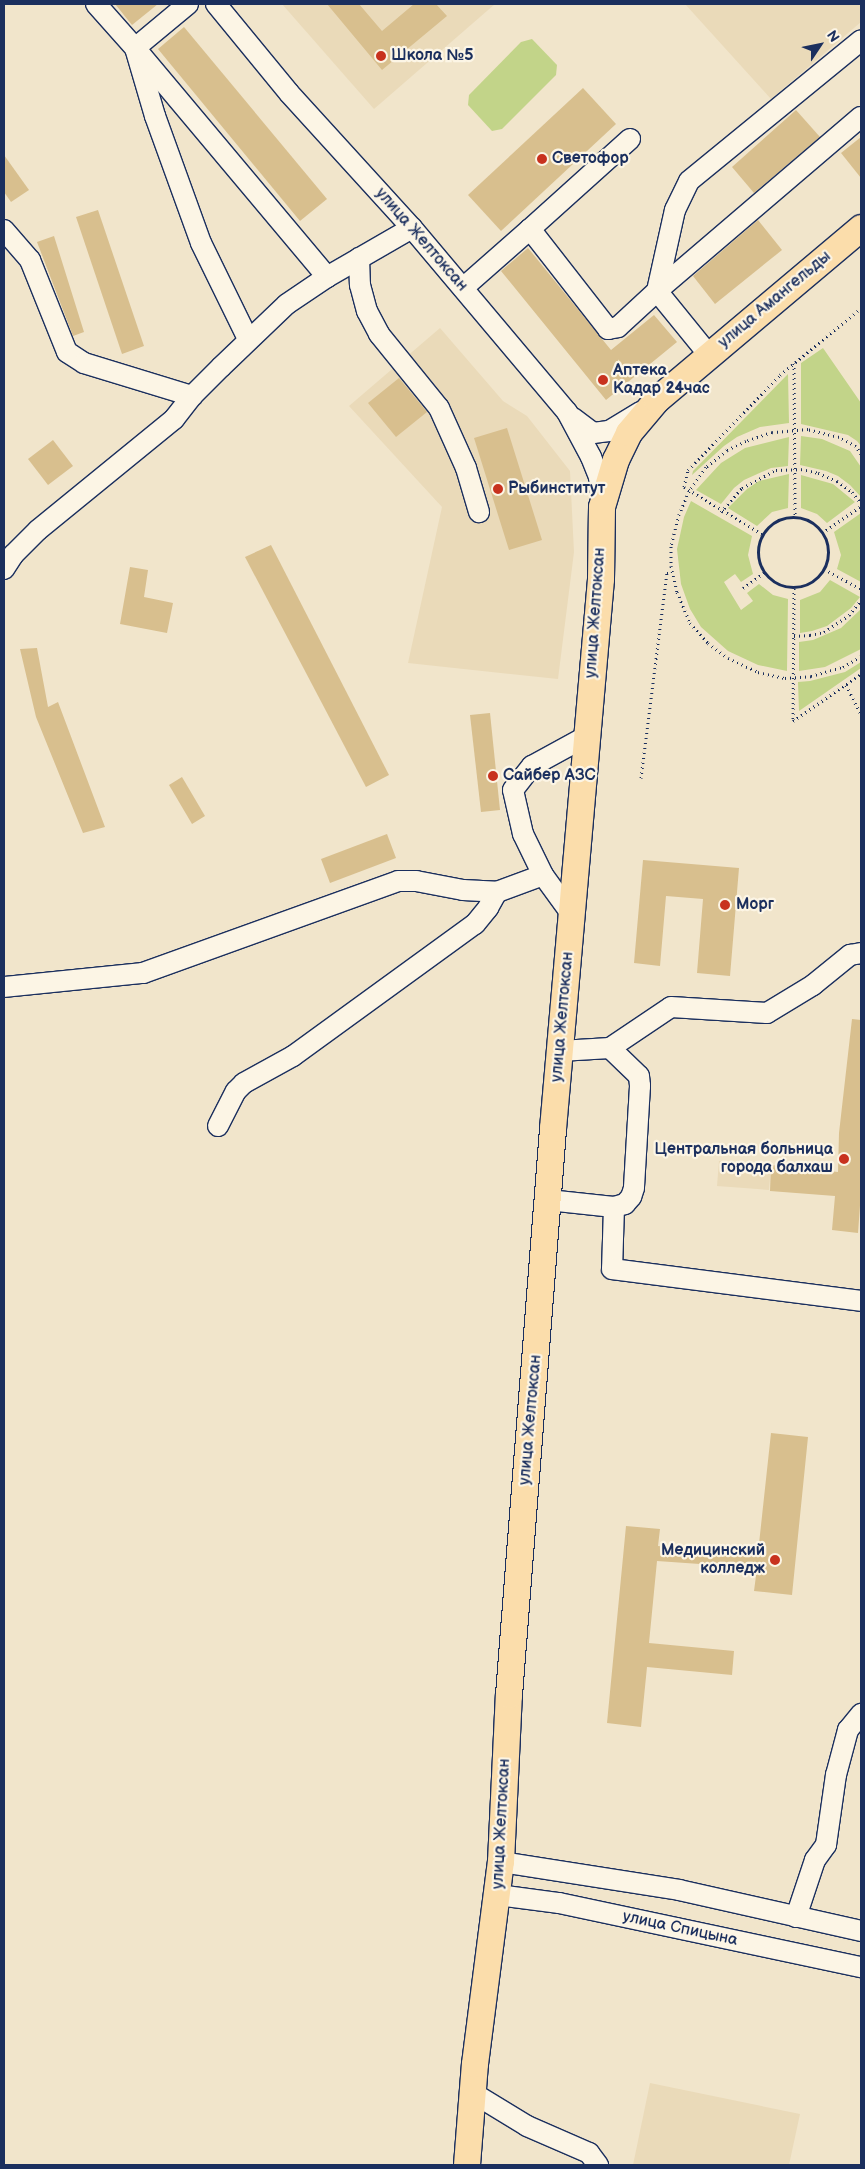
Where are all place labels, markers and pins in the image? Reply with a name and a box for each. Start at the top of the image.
place label: Школа №5 [391,46,474,66]
marker: Школа №5 [375,50,387,62]
place label: Светофор [552,149,629,169]
marker: Светофор [536,153,548,165]
place label: Аптека Кадар 24час [613,361,710,399]
marker: Аптека Кадар 24час [597,374,609,386]
place label: Рыбинститут [508,479,605,499]
marker: Рыбинститут [492,483,504,495]
place label: Сайбер АЗС [503,766,596,786]
marker: Сайбер АЗС [487,770,499,782]
place label: Морг [736,895,774,915]
marker: Морг [718,898,732,912]
place label: Центральная больница города балхаш [654,1140,833,1178]
marker: Центральная больница города балхаш [837,1152,851,1166]
place label: Медицинский колледж [661,1541,765,1579]
marker: Медицинский колледж [769,1554,781,1566]

